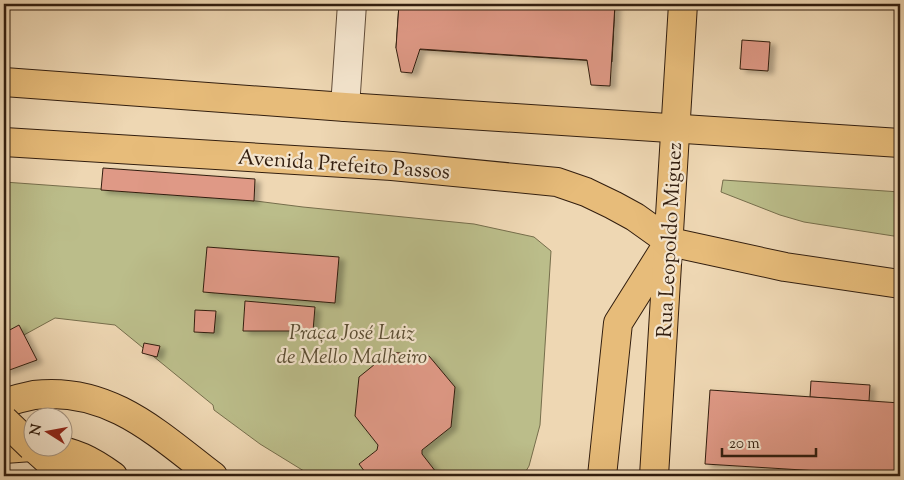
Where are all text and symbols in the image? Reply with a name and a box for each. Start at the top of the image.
street label: Rua Leopoldo Miguez [651,141,691,339]
street label: Avenida Prefeito Passos [237,144,451,188]
park label: Praça José Luiz de Mello Malheiro [277,319,427,373]
north arrow [22,408,72,458]
text: N [26,423,48,437]
scale bar [722,425,815,457]
text: 20 m [729,434,760,455]

